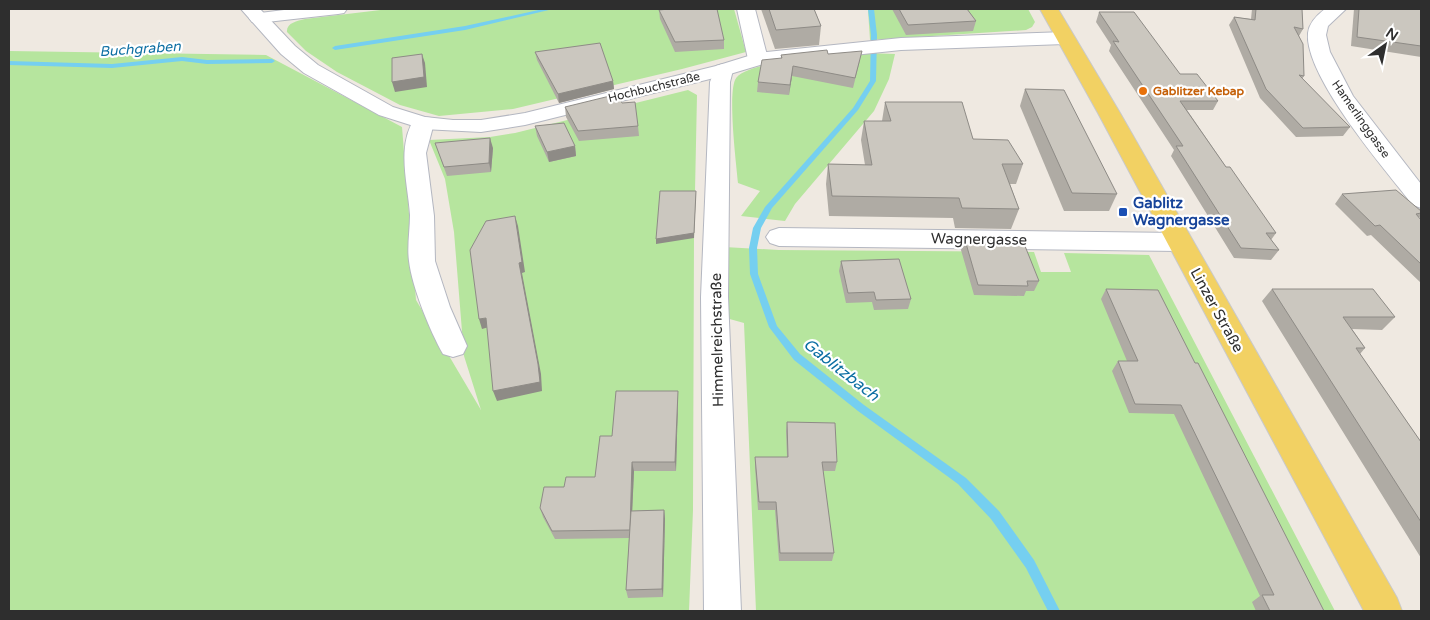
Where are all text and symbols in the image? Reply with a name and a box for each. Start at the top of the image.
north arrow [1360,20,1410,70]
text: N [1382,24,1401,45]
water label: Buchgraben [99,38,182,60]
street label: Hochbuchstraße [607,69,702,105]
street label: Hamerlinggasse [1329,77,1393,161]
place label: Gablitzer Kebap [1153,84,1245,99]
marker: Gablitzer Kebap [1137,85,1149,97]
place label: Gablitz Wagnergasse [1133,194,1230,230]
marker: Gablitz Wagnergasse [1117,206,1129,218]
street label: Wagnergasse [931,229,1027,249]
street label: Linzer Straße [1186,265,1248,355]
street label: Himmelreichstraße [707,273,727,407]
water label: Gablitzbach [799,334,884,407]

